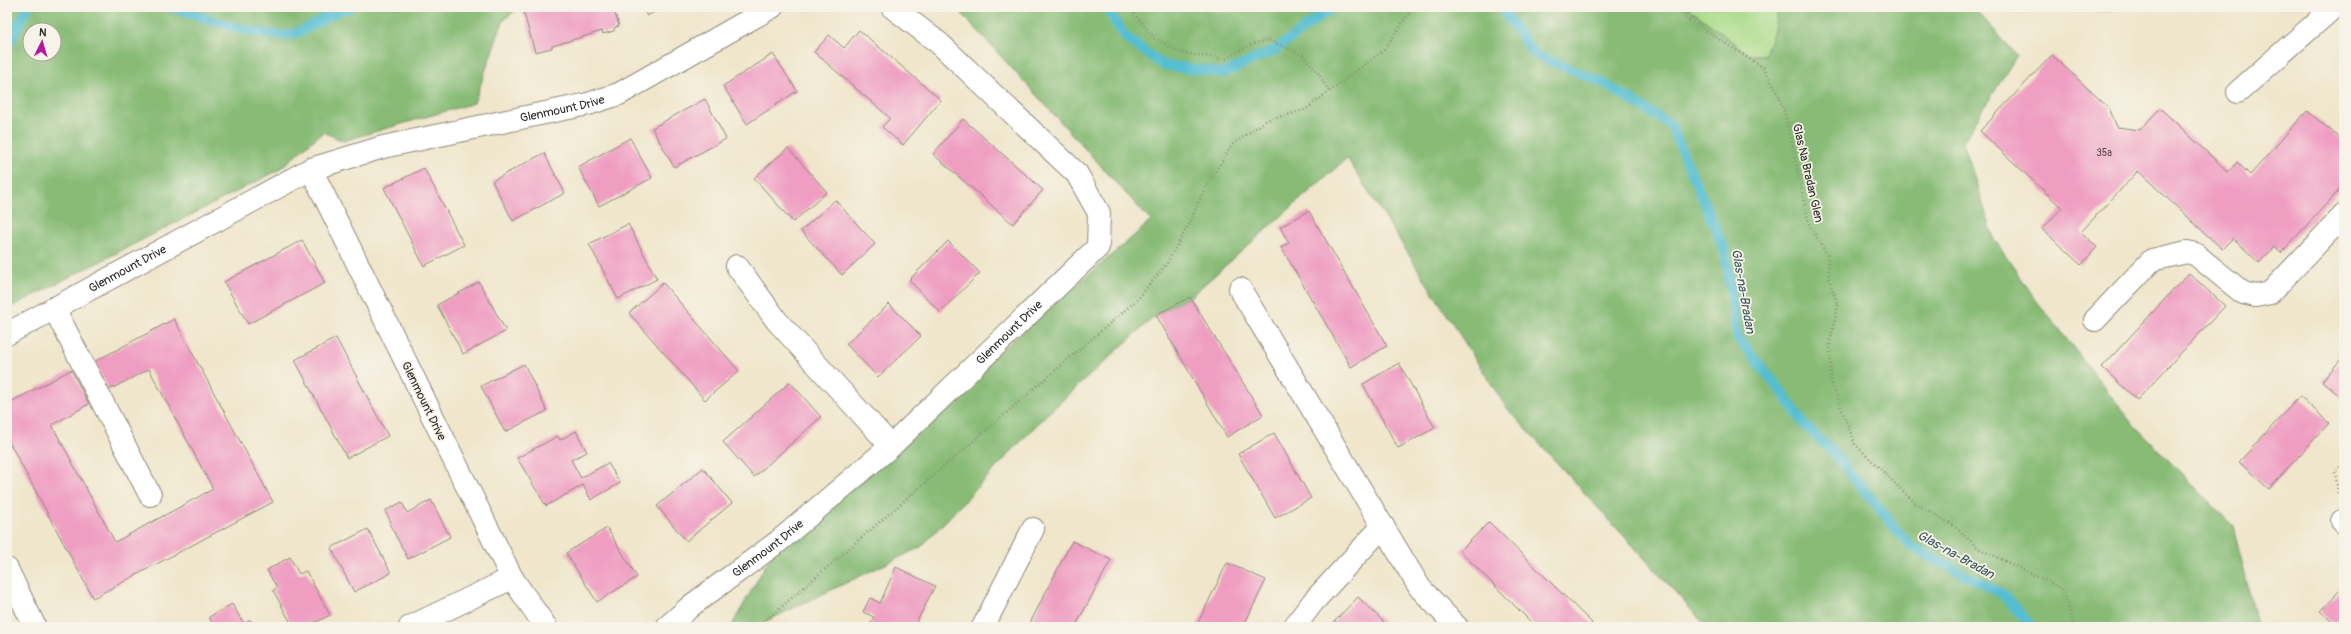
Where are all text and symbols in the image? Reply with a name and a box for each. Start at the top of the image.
north arrow [22,22,62,62]
text: N [39,26,48,39]
street label: Glenmount Drive [519,92,607,126]
street label: Glas Na Bradan Glen [1789,122,1826,224]
house number: 35a [2096,147,2112,159]
street label: Glenmount Drive [86,242,169,296]
water label: Glas-na-Bradan [1728,248,1758,335]
street label: Glenmount Drive [973,298,1046,368]
street label: Glenmount Drive [398,359,449,443]
street label: Glenmount Drive [729,516,807,581]
water label: Glas-na-Bradan [1914,527,1997,583]

